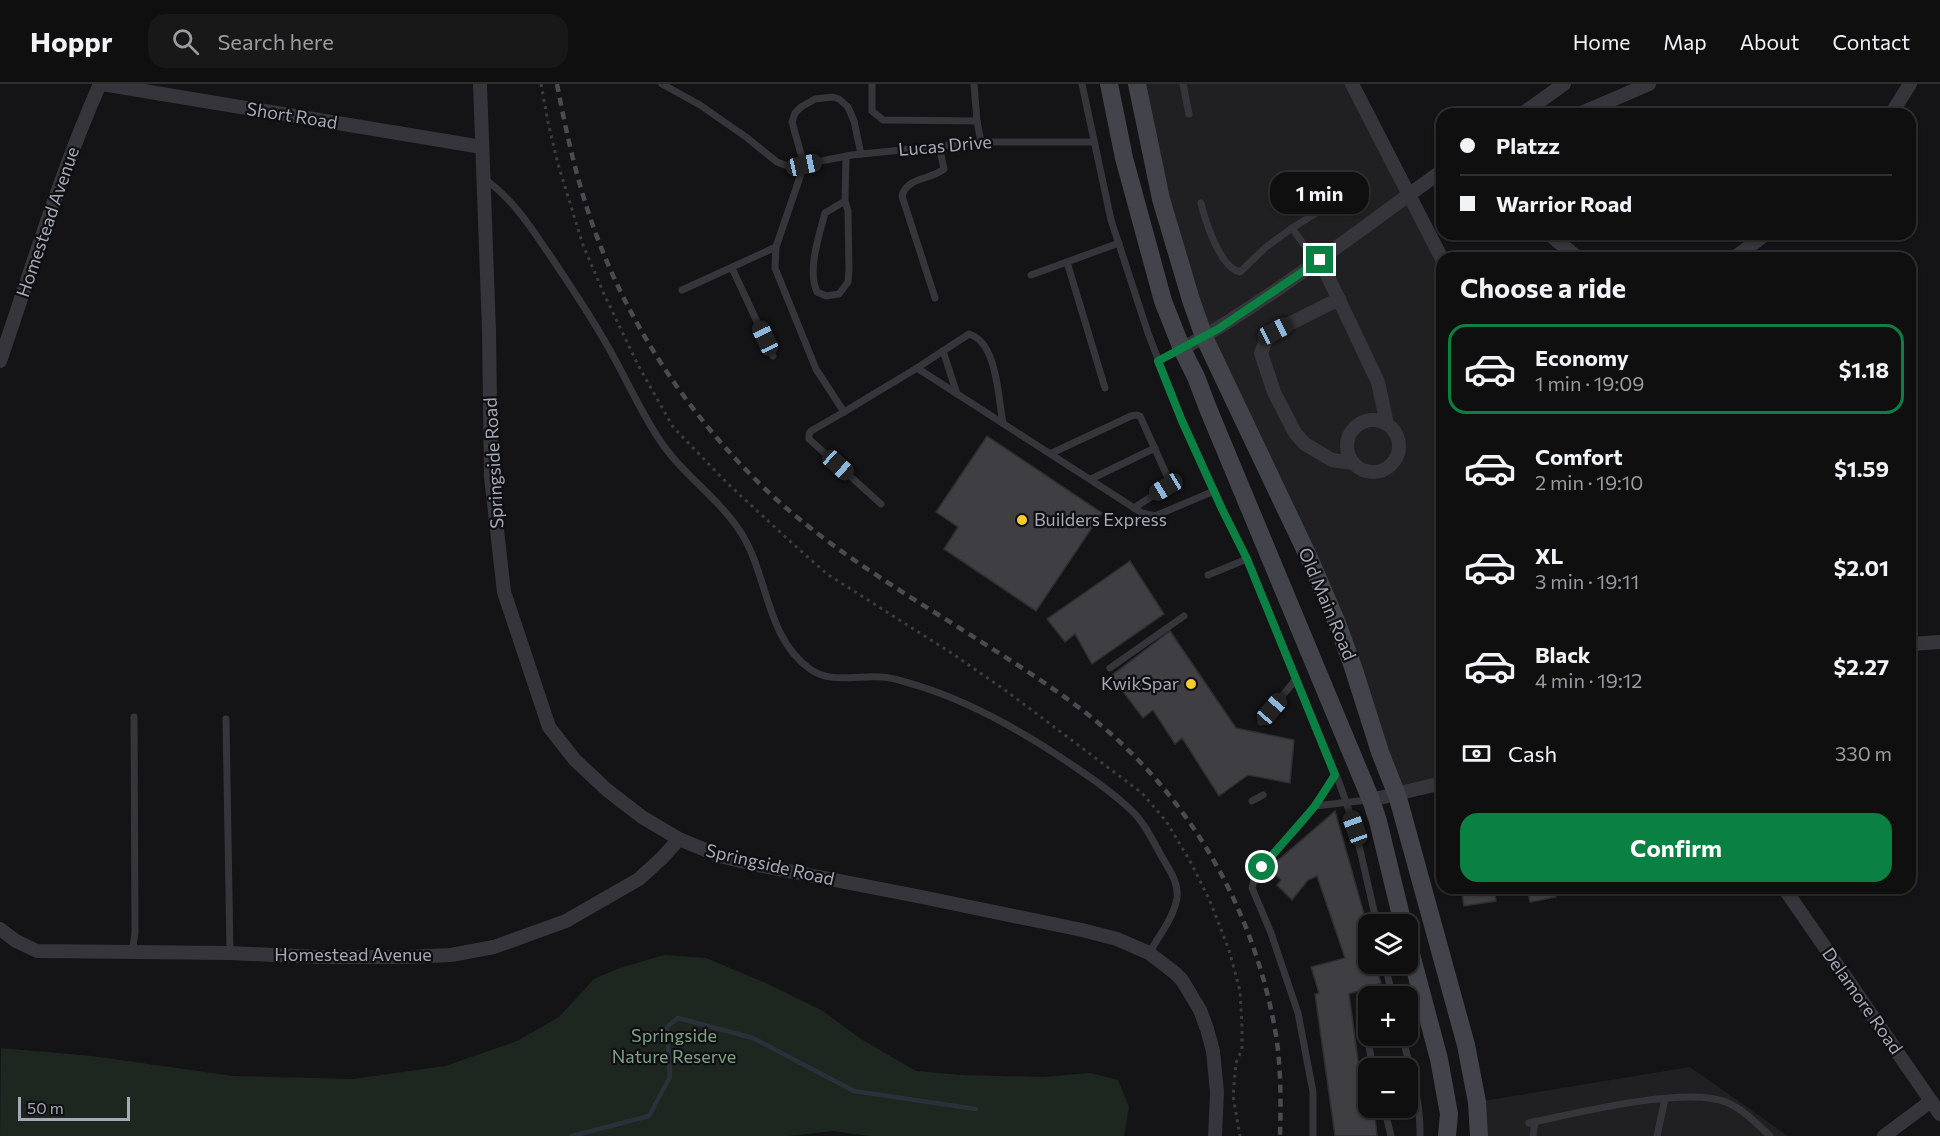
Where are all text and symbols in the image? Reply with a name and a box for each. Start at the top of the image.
search box [148,14,568,68]
text: Hoppr [30,24,112,58]
icon: search [169,25,202,58]
text: Search here [217,28,334,55]
text: Home [1573,29,1630,54]
text: Map [1663,29,1707,54]
text: About [1740,29,1799,54]
text: Contact [1832,29,1910,54]
street label: Short Road [245,97,339,133]
street label: Lucas Drive [897,130,993,160]
text: Platzz [1496,132,1560,159]
street label: Homestead Avenue [11,144,83,300]
car [785,152,823,178]
callout: 1 min [1270,173,1370,215]
text: 1 min [1296,181,1343,205]
text: Warrior Road [1496,190,1632,217]
route end [1306,246,1333,273]
text: Choose a ride [1460,271,1626,304]
car [1255,315,1295,347]
car [749,318,781,358]
icon: car [1463,342,1517,396]
text: Economy [1535,344,1629,371]
text: $1.18 [1839,356,1889,383]
text: 1 min · 19:09 [1535,371,1644,395]
street label: Springside Road [479,397,507,529]
icon: car [1463,441,1517,495]
text: Comfort [1535,443,1623,470]
car [819,446,857,484]
text: $1.59 [1834,455,1889,482]
car [1146,470,1186,504]
text: 2 min · 19:10 [1535,470,1643,494]
place label: Builders Express [1034,508,1167,530]
marker: Builders Express [1015,513,1029,527]
icon: car [1463,540,1517,594]
text: XL [1535,542,1563,569]
street label: Old Main Road [1294,544,1361,663]
text: $2.01 [1834,554,1889,581]
text: 3 min · 19:11 [1535,569,1639,593]
icon: car [1463,639,1517,693]
text: Black [1535,641,1590,668]
text: $2.27 [1834,653,1889,680]
text: 4 min · 19:12 [1535,668,1642,692]
place label: KwikSpar [1101,672,1179,694]
marker: KwikSpar [1184,677,1198,691]
car [1253,690,1291,728]
icon: cash [1460,737,1493,770]
text: Cash [1508,740,1557,767]
text: 330 m [1835,741,1892,765]
car [1340,808,1370,848]
button: Confirm [1460,813,1892,882]
street label: Springside Road [704,839,837,890]
route start [1248,853,1275,880]
map controls [1358,914,1418,1118]
button: layers [1358,914,1418,974]
street label: Homestead Avenue [274,943,432,965]
street label: Delamore Road [1818,943,1908,1058]
button: + [1358,986,1418,1046]
park label: Springside Nature Reserve [612,1024,736,1067]
button: − [1358,1058,1418,1118]
scale bar [18,1094,130,1122]
text: 50 m [27,1098,64,1117]

